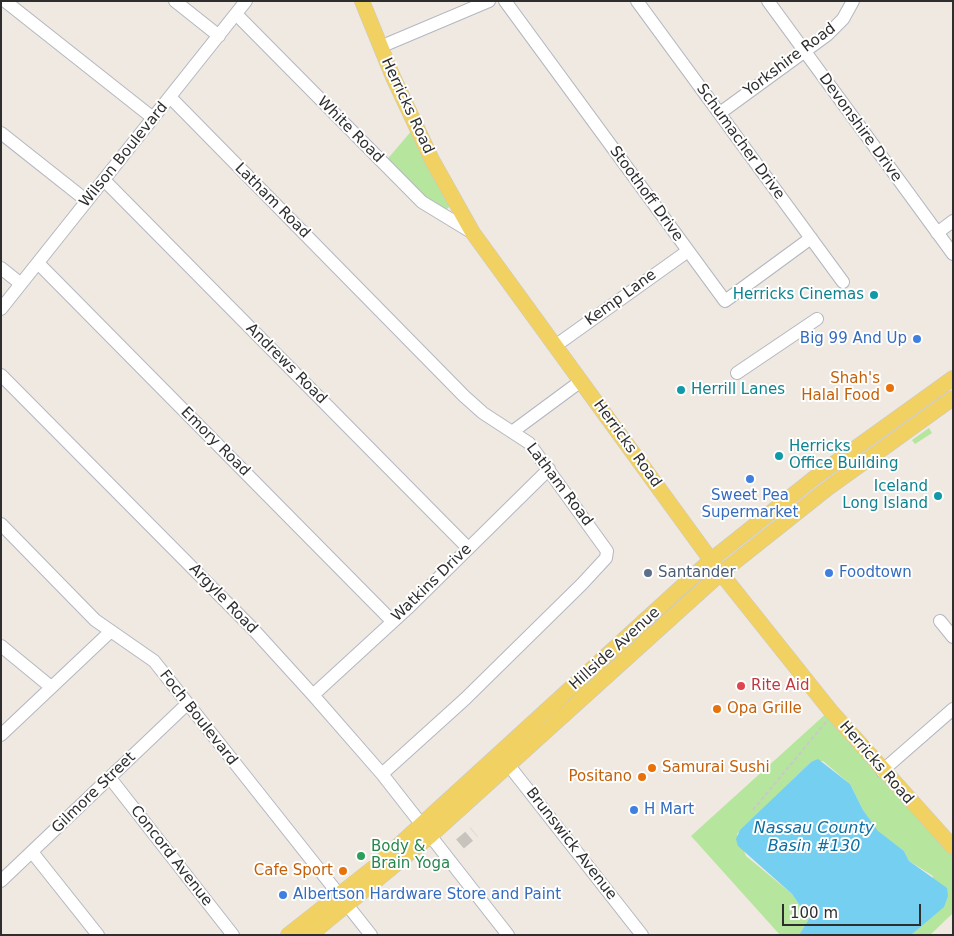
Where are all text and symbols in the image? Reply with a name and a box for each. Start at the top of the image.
street label: Yorkshire Road [741,20,839,100]
street label: Herricks Road [377,55,437,157]
street label: Devonshire Drive [815,70,905,186]
street label: Schumacher Drive [692,81,788,203]
street label: White Road [313,93,387,167]
street label: Wilson Boulevard [76,99,172,211]
street label: Stoothoff Drive [605,143,687,245]
street label: Latham Road [231,160,313,242]
street label: Kemp Lane [582,266,660,330]
place label: Herricks Cinemas [733,286,864,304]
marker: Herricks Cinemas [868,289,880,301]
street label: Andrews Road [242,320,330,408]
place label: Big 99 And Up [800,330,907,348]
marker: Big 99 And Up [911,333,923,345]
place label: Shah's Halal Food [801,370,880,405]
place label: Herrill Lanes [691,381,785,399]
marker: Shah's Halal Food [884,382,896,394]
marker: Herrill Lanes [675,384,687,396]
street label: Herricks Road [589,397,665,491]
street label: Emory Road [177,404,253,480]
place label: Herricks Office Building [789,438,898,473]
street label: Latham Road [522,440,596,530]
marker: Herricks Office Building [773,450,785,462]
marker: Sweet Pea Supermarket [744,473,756,485]
place label: Iceland Long Island [842,478,928,513]
place label: Sweet Pea Supermarket [702,487,798,522]
marker: Iceland Long Island [932,490,944,502]
street label: Watkins Drive [388,540,476,626]
street label: Argyle Road [185,560,261,638]
place label: Santander [658,564,736,582]
place label: Foodtown [839,564,912,582]
marker: Santander [642,567,654,579]
marker: Foodtown [823,567,835,579]
street label: Hillside Avenue [566,604,664,694]
street label: Foch Boulevard [155,667,241,769]
place label: Rite Aid [751,677,809,695]
marker: Rite Aid [735,680,747,692]
place label: Opa Grille [727,700,802,718]
marker: Opa Grille [711,703,723,715]
street label: Herricks Road [835,718,917,808]
street label: Gilmore Street [48,749,140,837]
place label: Samurai Sushi [662,759,770,777]
marker: Samurai Sushi [646,762,658,774]
place label: Positano [569,768,632,786]
marker: Positano [636,771,648,783]
street label: Brunswick Avenue [522,784,620,904]
place label: H Mart [644,801,694,819]
street label: Concord Avenue [126,802,216,910]
marker: H Mart [628,804,640,816]
water label: Nassau County Basin #130 [754,819,874,857]
place label: Body & Brain Yoga [371,838,450,873]
marker: Body & Brain Yoga [355,850,367,862]
place label: Cafe Sport [254,862,333,880]
marker: Cafe Sport [337,865,349,877]
place label: Albertson Hardware Store and Paint [293,886,561,904]
marker: Albertson Hardware Store and Paint [277,889,289,901]
scale bar [784,894,923,926]
text: 100 m [790,904,838,922]

